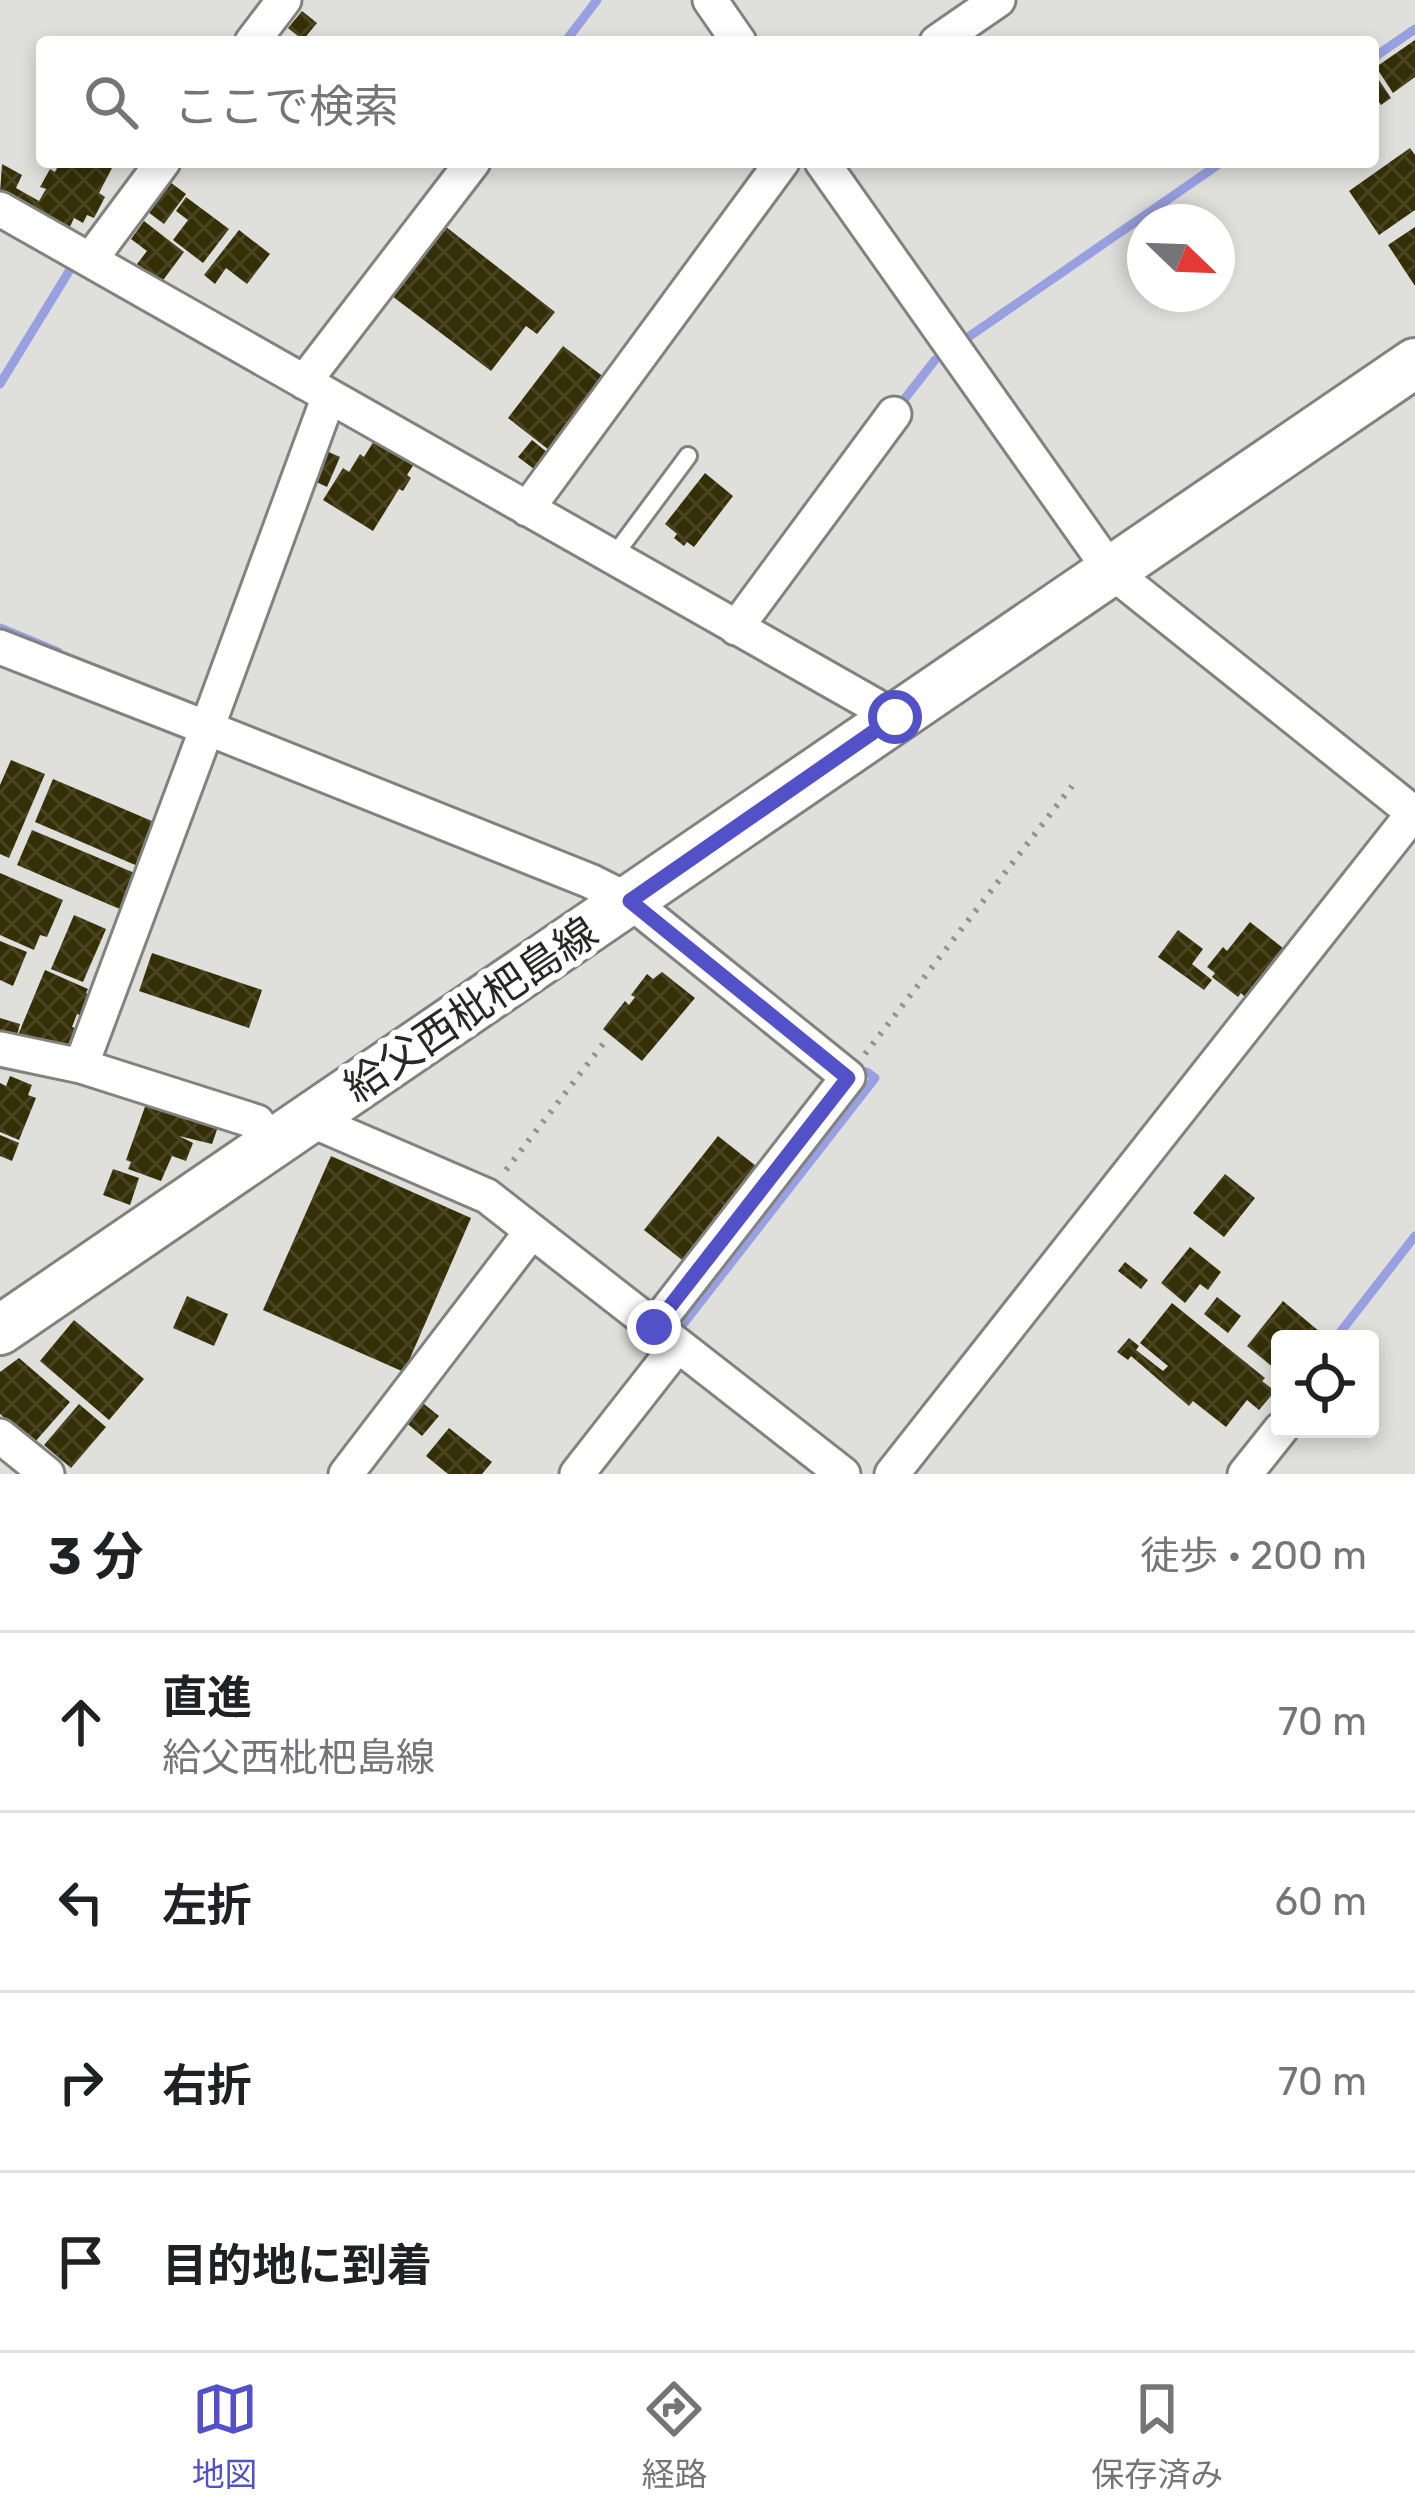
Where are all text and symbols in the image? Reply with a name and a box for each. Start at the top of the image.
search box [36,36,1379,168]
icon: search [78,69,144,135]
text: ここで検索 [174,80,399,133]
north arrow [1127,204,1235,312]
route start [868,690,922,744]
street label: 給父西枇杷島線 [335,907,607,1113]
route end [627,1300,681,1354]
map controls [1271,1330,1379,1438]
button: locate [1271,1330,1379,1438]
text: 3 分 [48,1526,143,1587]
text: 徒歩 · 200 m [1140,1533,1367,1579]
text: 直進 [162,1671,252,1724]
icon: ahead [48,1689,114,1755]
text: 70 m [1278,1699,1367,1745]
text: 給父西枇杷島線 [162,1735,435,1781]
icon: left [48,1869,114,1935]
text: 左折 [162,1879,252,1932]
text: 60 m [1274,1879,1367,1925]
icon: right [48,2049,114,2115]
text: 右折 [162,2059,252,2112]
text: 70 m [1278,2059,1367,2105]
icon: arrive [48,2229,114,2295]
text: 目的地に到着 [162,2239,432,2292]
tab: 地図 [192,2376,258,2496]
tab: 経路 [641,2376,707,2496]
tab: 保存済み [1091,2376,1223,2496]

